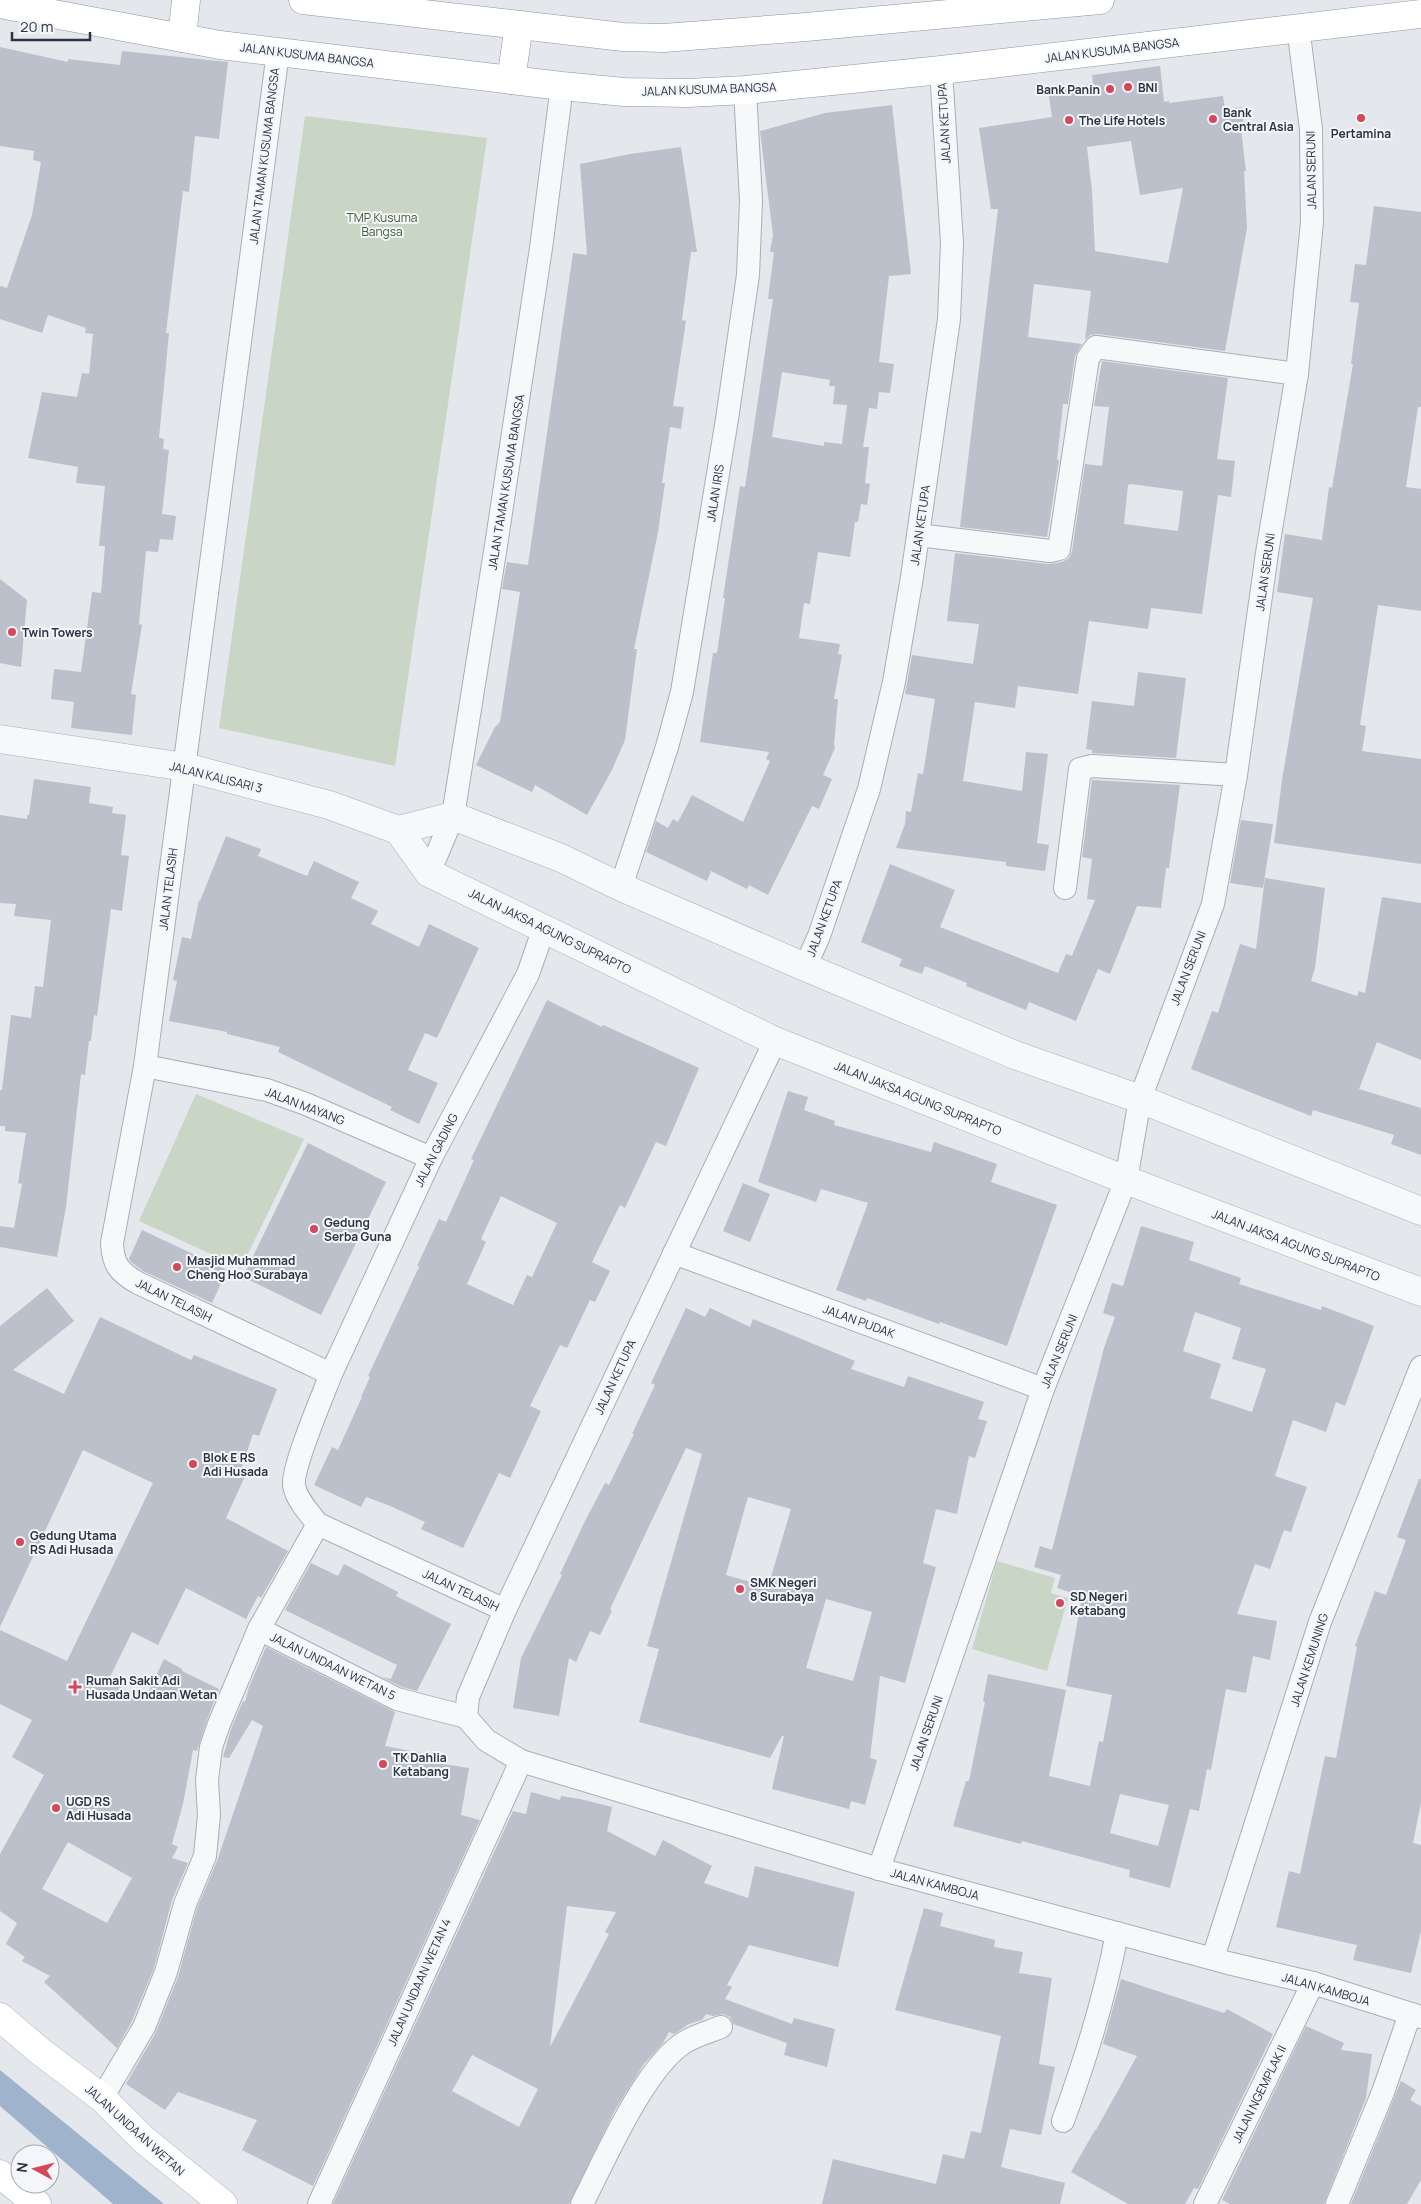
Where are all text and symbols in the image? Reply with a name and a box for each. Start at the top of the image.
scale bar [12,10,90,42]
text: 20 m [20,16,53,37]
street label: JALAN KUSUMA BANGSA [1044,33,1180,67]
street label: JALAN KUSUMA BANGSA [239,38,375,72]
street label: JALAN TAMAN KUSUMA BANGSA [245,66,283,245]
street label: JALAN KUSUMA BANGSA [641,78,777,100]
place label: BNI [1138,79,1158,96]
place label: Bank Panin [1036,81,1100,98]
marker: BNI [1122,81,1134,93]
street label: JALAN KETUPA [933,82,955,164]
marker: Bank Panin [1104,83,1116,95]
place label: Bank Central Asia [1223,104,1294,135]
place label: The Life Hotels [1079,112,1166,129]
marker: Pertamina [1355,112,1367,124]
marker: Bank Central Asia [1207,113,1219,125]
marker: The Life Hotels [1063,114,1075,126]
place label: Pertamina [1331,125,1391,142]
street label: JALAN SERUNI [1302,131,1320,209]
park label: TMP Kusuma Bangsa [347,209,418,240]
street label: JALAN TAMAN KUSUMA BANGSA [484,392,528,571]
street label: JALAN IRIS [702,463,728,523]
street label: JALAN KETUPA [906,483,934,566]
street label: JALAN SERUNI [1251,532,1279,612]
place label: Twin Towers [22,624,93,641]
marker: Twin Towers [6,626,18,638]
street label: JALAN KALISARI 3 [168,757,264,797]
street label: JALAN TELASIH [154,847,182,931]
street label: JALAN KETUPA [802,877,846,959]
street label: JALAN JAKSA AGUNG SUPRAPTO [466,884,634,978]
street label: JALAN SERUNI [1166,928,1210,1008]
street label: JALAN JAKSA AGUNG SUPRAPTO [832,1057,1004,1140]
street label: JALAN MAYANG [263,1083,348,1129]
street label: JALAN GADING [410,1110,462,1190]
street label: JALAN JAKSA AGUNG SUPRAPTO [1209,1205,1383,1285]
place label: Gedung Serba Guna [324,1214,391,1245]
marker: Gedung Serba Guna [308,1223,320,1235]
place label: Masjid Muhammad Cheng Hoo Surabaya [187,1252,308,1283]
marker: Masjid Muhammad Cheng Hoo Surabaya [171,1261,183,1273]
street label: JALAN TELASIH [133,1274,215,1326]
street label: JALAN PUDAK [821,1300,898,1342]
street label: JALAN SERUNI [1036,1311,1082,1391]
street label: JALAN KETUPA [590,1336,640,1417]
place label: Blok E RS Adi Husada [203,1449,268,1480]
marker: Blok E RS Adi Husada [187,1458,199,1470]
place label: Gedung Utama RS Adi Husada [30,1527,117,1558]
marker: Gedung Utama RS Adi Husada [14,1536,26,1548]
street label: JALAN TELASIH [420,1565,502,1615]
place label: SMK Negeri 8 Surabaya [750,1574,817,1605]
marker: SMK Negeri 8 Surabaya [734,1583,746,1595]
place label: SD Negeri Ketabang [1070,1588,1127,1619]
marker: SD Negeri Ketabang [1054,1597,1066,1609]
street label: JALAN KEMUNING [1286,1611,1332,1709]
street label: JALAN UNDAAN WETAN 5 [267,1628,399,1704]
place label: Rumah Sakit Adi Husada Undaan Wetan [86,1672,217,1703]
marker: Rumah Sakit Adi Husada Undaan Wetan [68,1680,82,1694]
street label: JALAN SERUNI [905,1693,947,1773]
place label: TK Dahlia Ketabang [393,1749,449,1780]
marker: TK Dahlia Ketabang [377,1758,389,1770]
place label: UGD RS Adi Husada [66,1793,131,1824]
marker: UGD RS Adi Husada [50,1802,62,1814]
street label: JALAN KAMBOJA [889,1864,982,1904]
street label: JALAN UNDAAN WETAN 4 [383,1915,455,2049]
street label: JALAN KAMBOJA [1280,1968,1372,2010]
street label: JALAN NGEMPLAK II [1228,2042,1290,2146]
street label: JALAN UNDAAN WETAN [81,2081,189,2179]
north arrow [10,2144,60,2194]
text: N [12,2161,32,2174]

